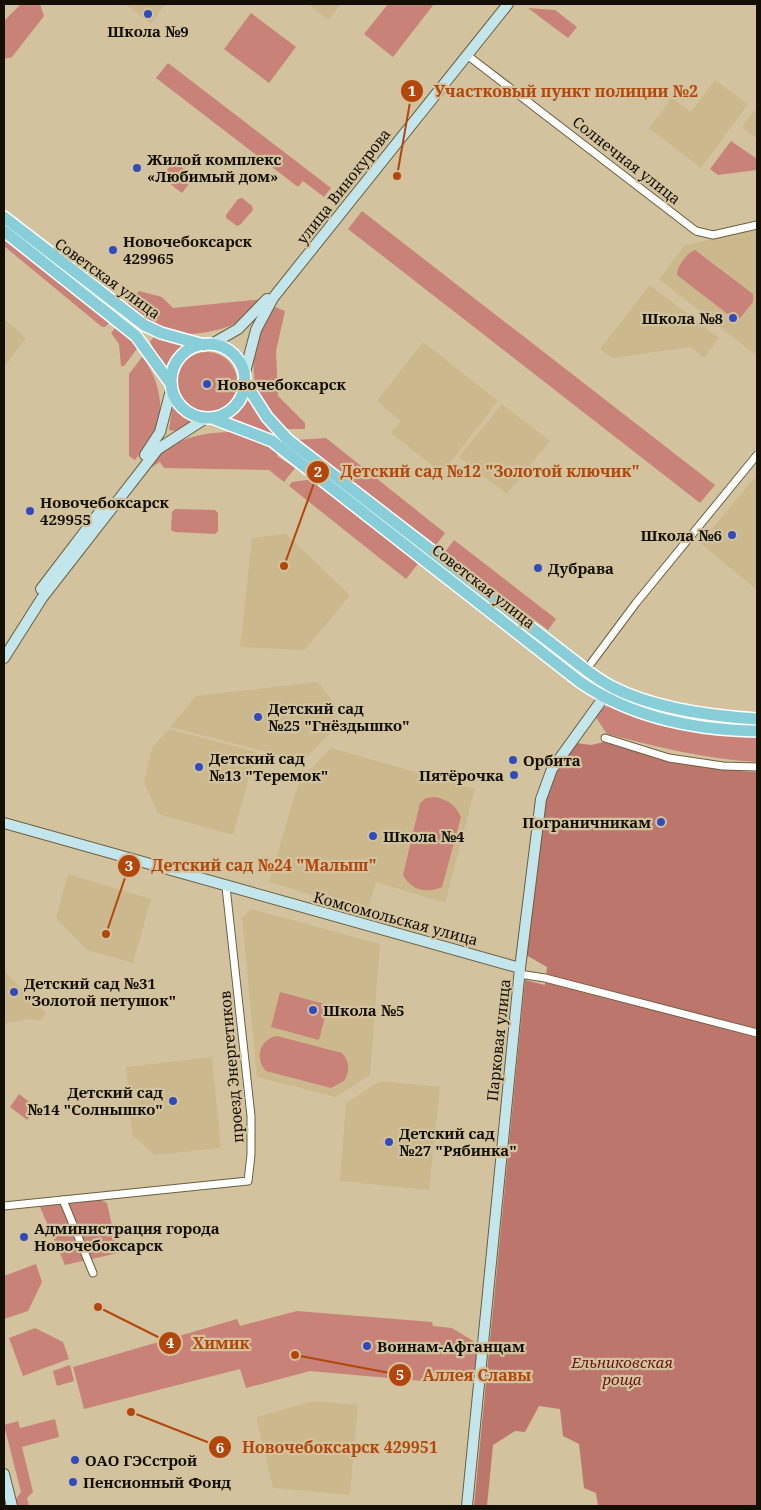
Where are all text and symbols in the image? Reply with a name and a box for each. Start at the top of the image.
marker: Школа №9 [142,8,154,20]
place label: Школа №9 [107,21,189,41]
callout: Участковый пункт полиции №2 [399,76,709,107]
text: 1 [408,80,416,100]
text: Участковый пункт полиции №2 [434,80,698,102]
street label: Солнечная улица [569,111,685,209]
street label: улица Винокурова [292,124,394,248]
place label: Жилой комплекс «Любимый дом» [147,149,282,186]
marker: Жилой комплекс «Любимый дом» [131,162,143,174]
place label: Новочебоксарск 429965 [123,231,253,268]
street label: Советская улица [51,233,165,323]
marker: Новочебоксарск 429965 [107,244,119,256]
place label: Школа №8 [641,308,723,328]
marker: Школа №8 [727,312,739,324]
place label: Новочебоксарск [217,374,347,394]
marker: Новочебоксарск [201,378,213,390]
callout: Детский сад №12 "Золотой ключик" [306,456,650,487]
text: Детский сад №12 "Золотой ключик" [340,460,640,482]
text: 2 [314,461,322,481]
place label: Новочебоксарск 429955 [40,492,170,529]
marker: Новочебоксарск 429955 [24,505,36,517]
place label: Школа №6 [640,525,722,545]
marker: Школа №6 [726,529,738,541]
street label: Советская улица [428,539,540,633]
place label: Дубрава [548,558,614,578]
marker: Дубрава [532,562,544,574]
place label: Детский сад №25 "Гнёздышко" [268,698,410,735]
marker: Детский сад №25 "Гнёздышко" [252,711,264,723]
place label: Детский сад №13 "Теремок" [209,748,328,785]
place label: Орбита [523,750,581,770]
marker: Орбита [507,754,519,766]
marker: Детский сад №13 "Теремок" [193,761,205,773]
place label: Пятёрочка [419,765,504,785]
marker: Пятёрочка [508,769,520,781]
place label: Пограничникам [522,812,651,832]
marker: Пограничникам [655,816,667,828]
place label: Школа №4 [383,826,465,846]
marker: Школа №4 [367,830,379,842]
callout: Детский сад №24 "Малыш" [116,850,387,881]
text: Детский сад №24 "Малыш" [151,854,377,876]
text: 3 [125,855,133,875]
street label: Комсомольская улица [312,886,480,950]
place label: Детский сад №31 "Золотой петушок" [24,973,176,1010]
street label: Парковая улица [482,978,514,1102]
marker: Детский сад №31 "Золотой петушок" [8,986,20,998]
street label: проезд Энергетиков [214,990,248,1144]
place label: Школа №5 [323,1000,405,1020]
marker: Школа №5 [307,1004,319,1016]
place label: Детский сад №14 "Солнышко" [27,1082,164,1119]
marker: Детский сад №14 "Солнышко" [167,1095,179,1107]
place label: Детский сад №27 "Рябинка" [399,1123,517,1160]
marker: Детский сад №27 "Рябинка" [383,1136,395,1148]
place label: Администрация города Новочебоксарск [34,1218,220,1255]
marker: Администрация города Новочебоксарск [18,1231,30,1243]
callout: Химик [158,1328,260,1359]
text: 4 [166,1332,175,1352]
text: Химик [193,1332,250,1354]
place label: Воинам-Афганцам [377,1336,525,1356]
marker: Воинам-Афганцам [361,1340,373,1352]
park label: Ельниковская роща [570,1352,673,1389]
callout: Аллея Славы [388,1359,541,1390]
text: 5 [396,1364,404,1384]
text: Аллея Славы [423,1364,531,1386]
callout: Новочебоксарск 429951 [208,1432,448,1463]
text: Новочебоксарск 429951 [242,1436,438,1458]
text: 6 [216,1437,224,1457]
place label: ОАО ГЭСстрой [85,1450,197,1470]
marker: ОАО ГЭСстрой [69,1454,81,1466]
place label: Пенсионный Фонд [83,1472,232,1492]
marker: Пенсионный Фонд [67,1476,79,1488]

